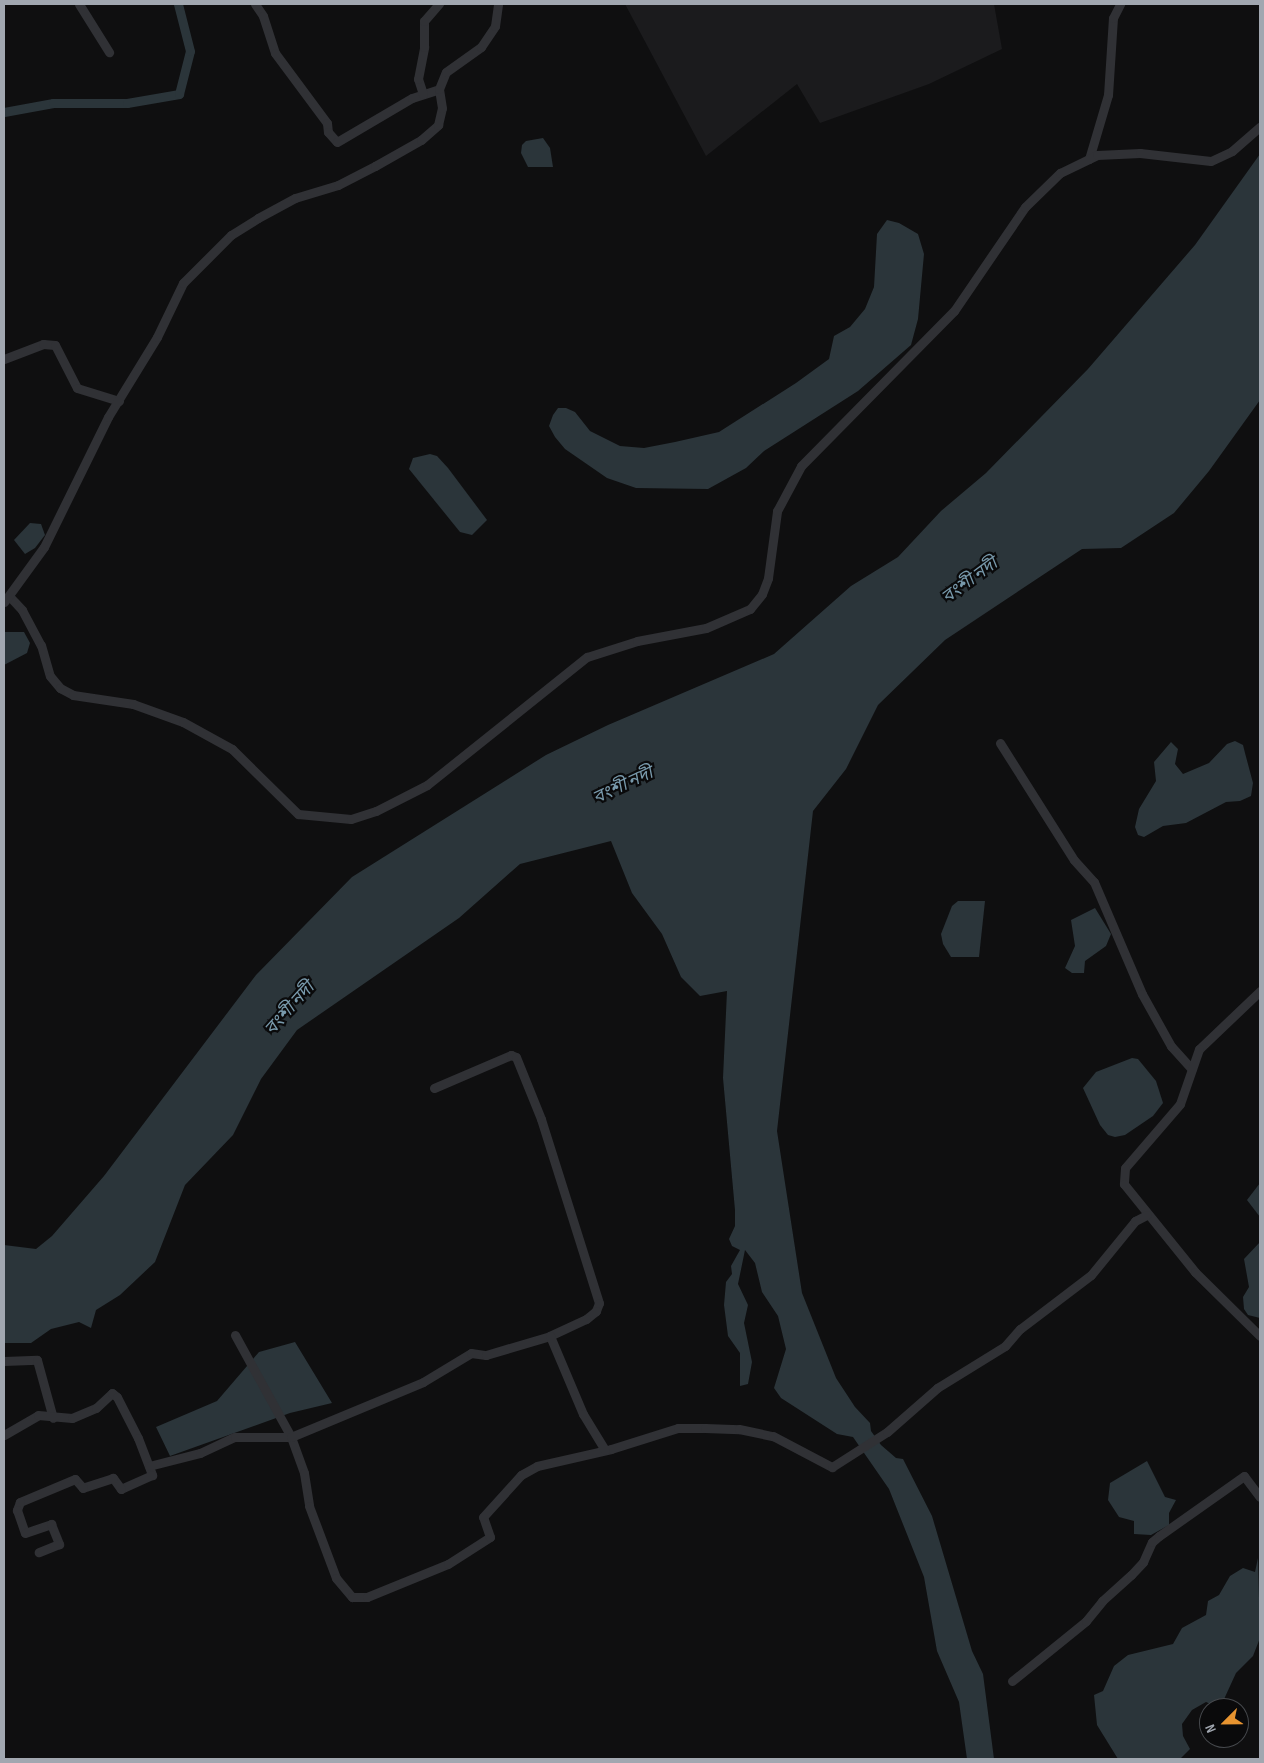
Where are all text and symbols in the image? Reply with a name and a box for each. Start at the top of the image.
water label: বংশী নদী [938,553,1002,609]
water label: বংশী নদী [589,763,657,809]
water label: বংশী নদী [261,978,319,1040]
north arrow [1199,1698,1249,1748]
text: N [1201,1722,1220,1735]

